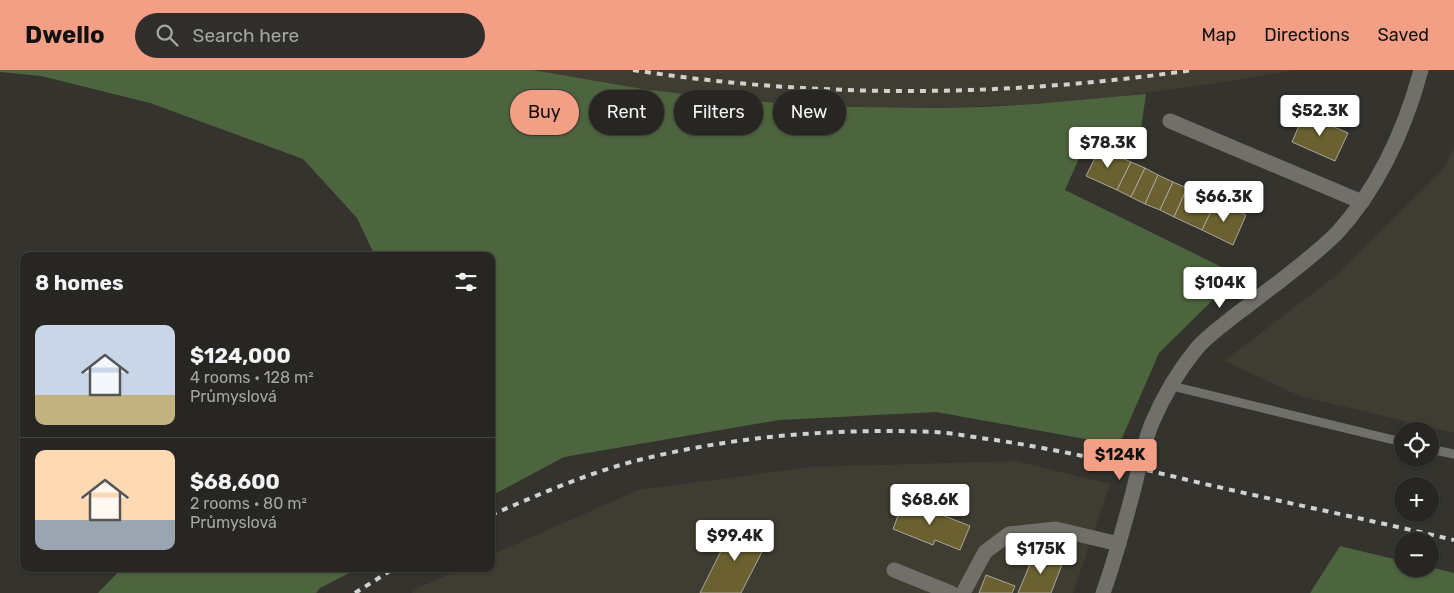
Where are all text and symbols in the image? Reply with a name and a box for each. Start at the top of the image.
search box [135,13,485,58]
text: Dwello [25,21,105,49]
icon: search [153,21,181,49]
text: Search here [193,24,299,47]
text: Map [1201,24,1236,46]
text: Directions [1264,24,1350,46]
text: Saved [1378,24,1429,46]
chip: Buy [510,90,579,135]
chip: Rent [589,90,664,135]
chip: Filters [674,90,763,135]
chip: New [773,90,846,135]
pin: $52.3K [1279,94,1361,137]
text: $52.3K [1291,101,1349,120]
pin: $78.3K [1067,126,1149,169]
text: $78.3K [1080,133,1136,152]
pin: $66.3K [1183,180,1265,223]
text: $66.3K [1195,187,1253,206]
pin: $104K [1185,266,1255,309]
icon: filters [452,268,480,296]
text: 8 homes [35,270,124,295]
text: $104K [1194,273,1246,292]
text: $124,000 [190,343,291,368]
icon: home [75,345,135,405]
text: 4 rooms · 128 m² [190,368,314,387]
text: Průmyslová [190,387,277,406]
map controls [1394,422,1439,577]
button: locate [1394,422,1439,467]
pin: $124K [1085,438,1155,481]
text: $124K [1095,445,1145,464]
text: $68,600 [190,469,280,494]
icon: home [75,470,135,530]
button: + [1394,477,1439,522]
pin: $68.6K [889,484,971,526]
text: $68.6K [901,490,959,509]
text: 2 rooms · 80 m² [190,494,307,513]
text: Průmyslová [190,513,277,532]
pin: $99.4K [694,520,776,562]
text: $99.4K [707,526,763,545]
pin: $175K [1006,532,1076,575]
button: − [1394,532,1439,577]
text: $175K [1017,539,1065,558]

